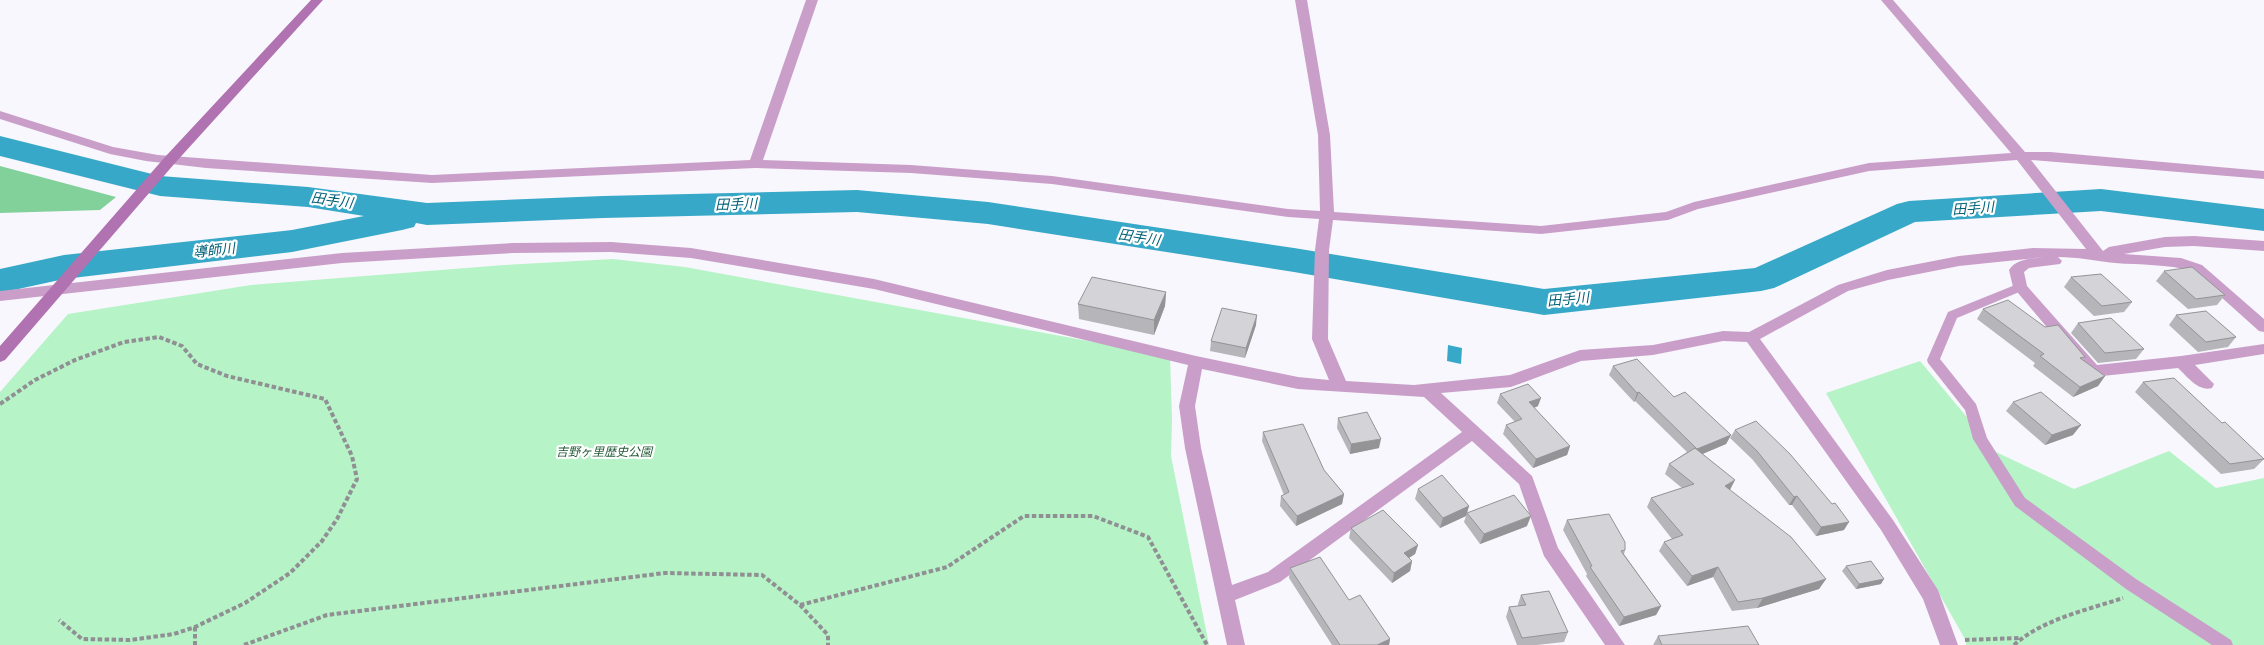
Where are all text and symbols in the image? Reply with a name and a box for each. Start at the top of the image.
water label: 田手川 [310,189,356,212]
water label: 田手川 [715,195,759,214]
water label: 田手川 [1951,198,1997,218]
water label: 田手川 [1117,226,1163,249]
water label: 導師川 [192,240,238,261]
water label: 田手川 [1546,289,1592,310]
park label: 吉野ヶ里歴史公園 [556,445,654,459]

